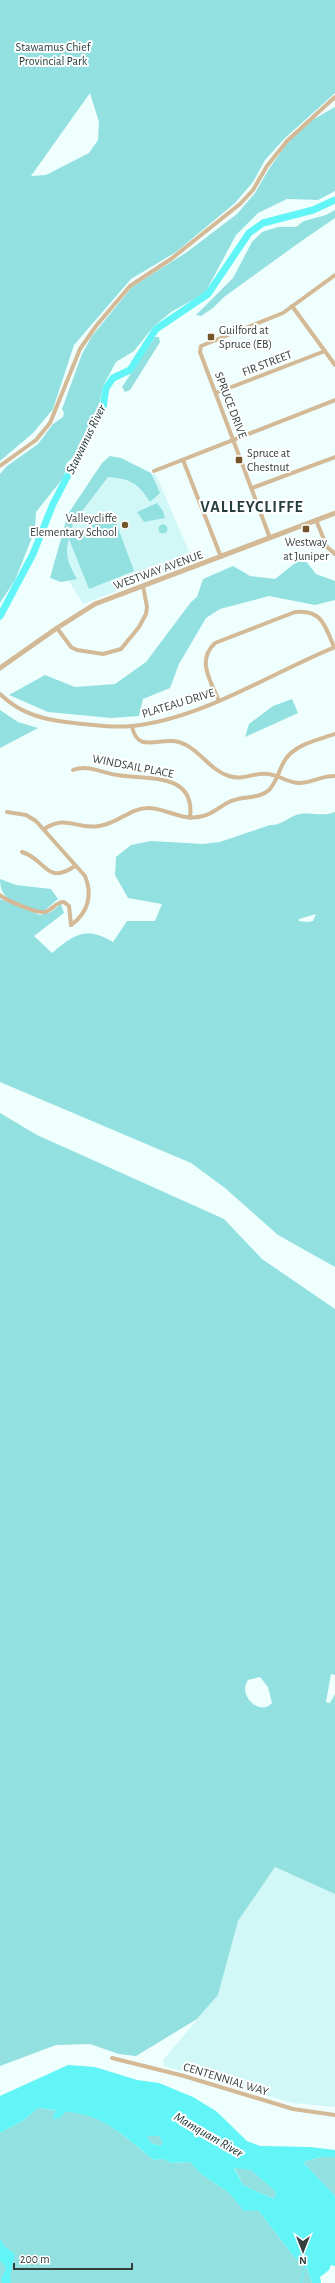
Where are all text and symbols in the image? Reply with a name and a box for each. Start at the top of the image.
park label: Stawamus Chief Provincial Park [16,41,92,67]
place label: Guilford at Spruce (EB) [219,324,272,350]
marker: Guilford at Spruce (EB) [206,332,216,342]
street label: FIR STREET [240,348,294,378]
street label: SPRUCE DRIVE [213,370,249,440]
water label: Stawamus River [64,402,109,476]
place label: Spruce at Chestnut [247,447,290,473]
marker: Spruce at Chestnut [234,455,244,465]
district label: VALLEYCLIFFE [200,499,304,515]
place label: Valleycliffe Elementary School [30,512,117,539]
marker: Valleycliffe Elementary School [120,520,130,530]
marker: Westway at Juniper [301,524,311,534]
place label: Westway at Juniper [283,536,329,562]
street label: WESTWAY AVENUE [112,548,204,592]
street label: PLATEAU DRIVE [140,686,216,720]
street label: WINDSAIL PLACE [91,752,175,780]
street label: CENTENNIAL WAY [182,2060,271,2098]
water label: Mamquam River [172,2110,246,2161]
north arrow [283,2231,323,2271]
scale bar [14,2245,132,2271]
text: 200 m [20,2253,50,2265]
text: N [299,2255,307,2266]

